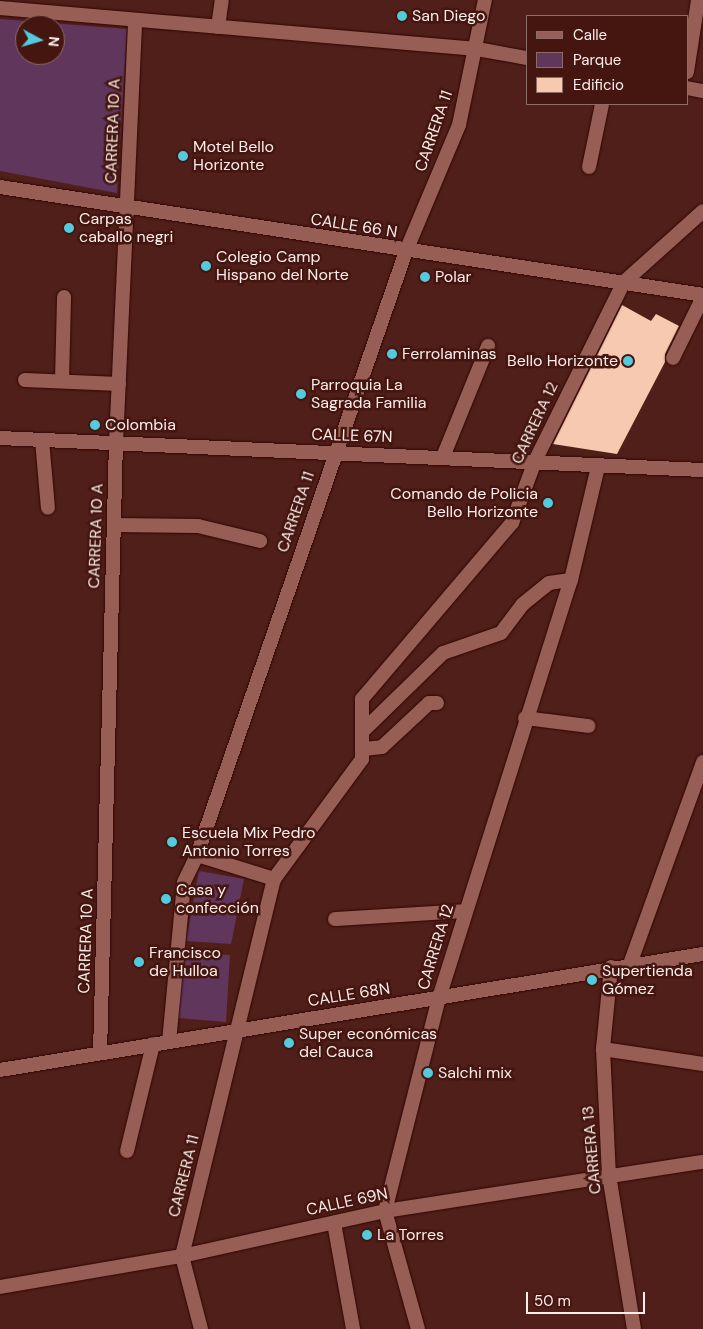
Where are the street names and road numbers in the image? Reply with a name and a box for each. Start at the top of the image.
street label: CARRERA 10 A [102,78,124,184]
street label: CARRERA 11 [411,88,457,174]
street label: CALLE 66 N [309,210,399,242]
street label: CARRERA 12 [508,379,562,467]
street label: CALLE 67N [311,425,393,447]
street label: CARRERA 11 [273,469,319,555]
street label: CARRERA 10 A [85,483,107,589]
street label: CARRERA 10 A [75,888,97,994]
street label: CARRERA 12 [414,902,458,992]
street label: CALLE 68N [307,979,391,1011]
street label: CARRERA 13 [579,1105,605,1195]
street label: CARRERA 11 [164,1133,204,1219]
street label: CALLE 69N [305,1184,389,1220]

